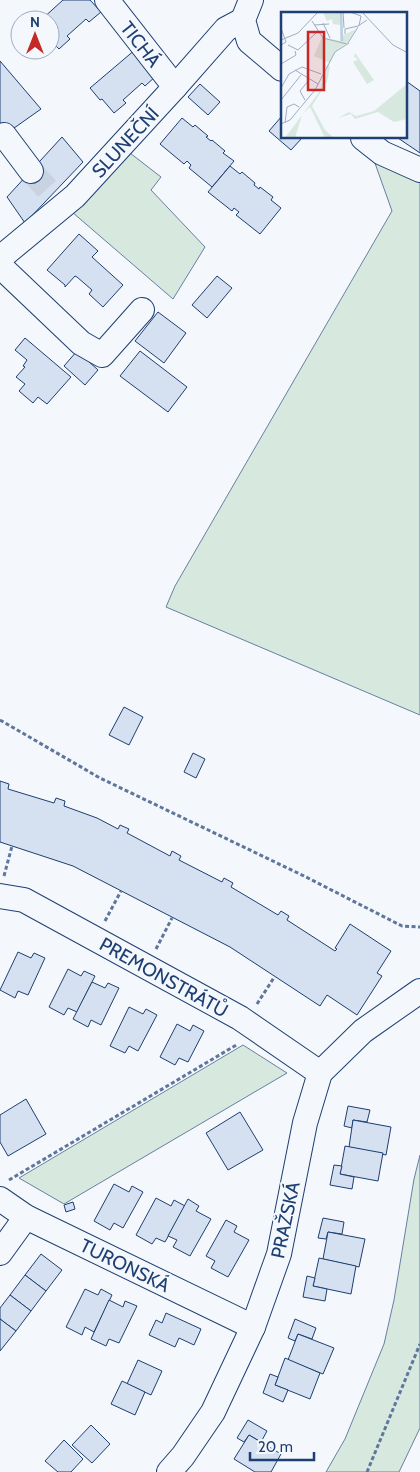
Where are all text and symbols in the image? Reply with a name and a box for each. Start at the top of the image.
north arrow [10,10,60,60]
inset map [281,12,408,139]
text: N [30,13,40,31]
street label: TICHÁ [116,16,167,72]
street label: SLUNEČNÍ [86,102,164,182]
street label: PREMONSTRÁTŮ [95,932,233,1022]
street label: PRAŽSKÁ [265,1179,305,1261]
street label: TURONSKÁ [76,1233,174,1297]
scale bar [250,1430,314,1462]
text: 20 m [258,1438,293,1456]

